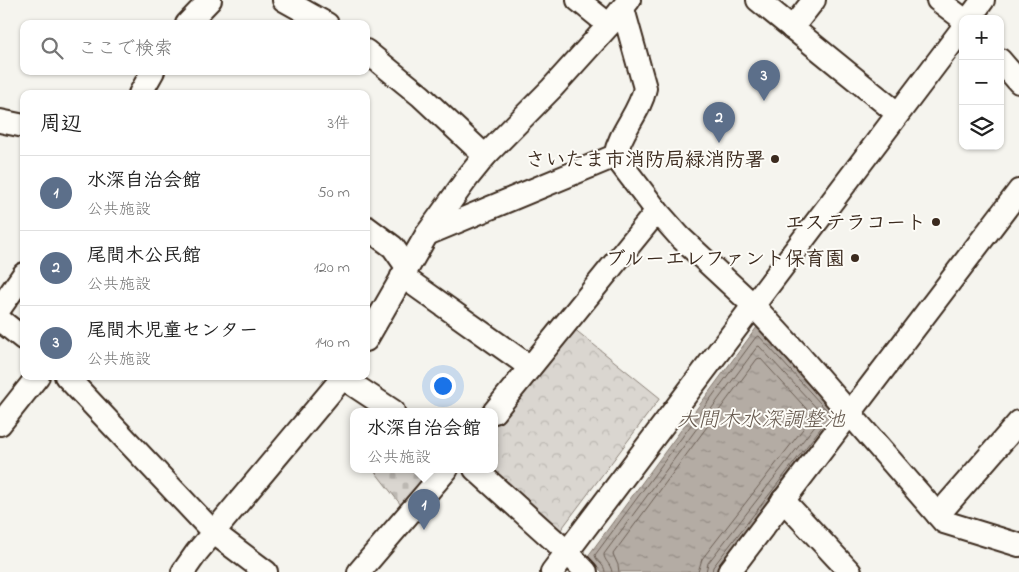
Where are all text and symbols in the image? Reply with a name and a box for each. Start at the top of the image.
map controls [959,15,1004,150]
button: + [959,15,1004,60]
search box [20,20,370,75]
icon: search [38,34,66,62]
text: ここで検索 [78,36,173,63]
pin: 3 [748,60,780,101]
button: − [959,60,1004,105]
pin: 2 [703,102,735,143]
button: layers [959,105,1004,150]
text: 周辺 [40,110,82,140]
text: 3件 [327,112,350,136]
place label: さいたま市消防局緑消防署 [525,147,765,176]
marker: さいたま市消防局緑消防署 [769,153,781,165]
text: 水深自治会館 [87,168,201,195]
text: 1 [53,181,59,205]
text: 50 m [318,181,350,205]
text: 公共施設 [87,198,151,222]
place label: エステラコート [785,210,926,239]
marker: エステラコート [930,216,942,228]
text: 尾間木公民館 [87,243,201,270]
place label: ブルーエレファント保育園 [605,246,845,275]
marker: ブルーエレファント保育園 [849,252,861,264]
text: 2 [52,256,60,280]
text: 120 m [314,256,350,280]
text: 公共施設 [87,273,151,297]
text: 尾間木児童センター [87,318,258,345]
text: 3 [53,331,59,355]
text: 140 m [315,331,350,355]
text: 公共施設 [87,348,151,372]
your location [430,373,456,399]
water label: 大間木水深調整池 [677,406,846,436]
popup [350,408,498,473]
text: 水深自治会館 [367,416,481,443]
text: 公共施設 [367,446,431,470]
pin: 1 [408,489,440,530]

